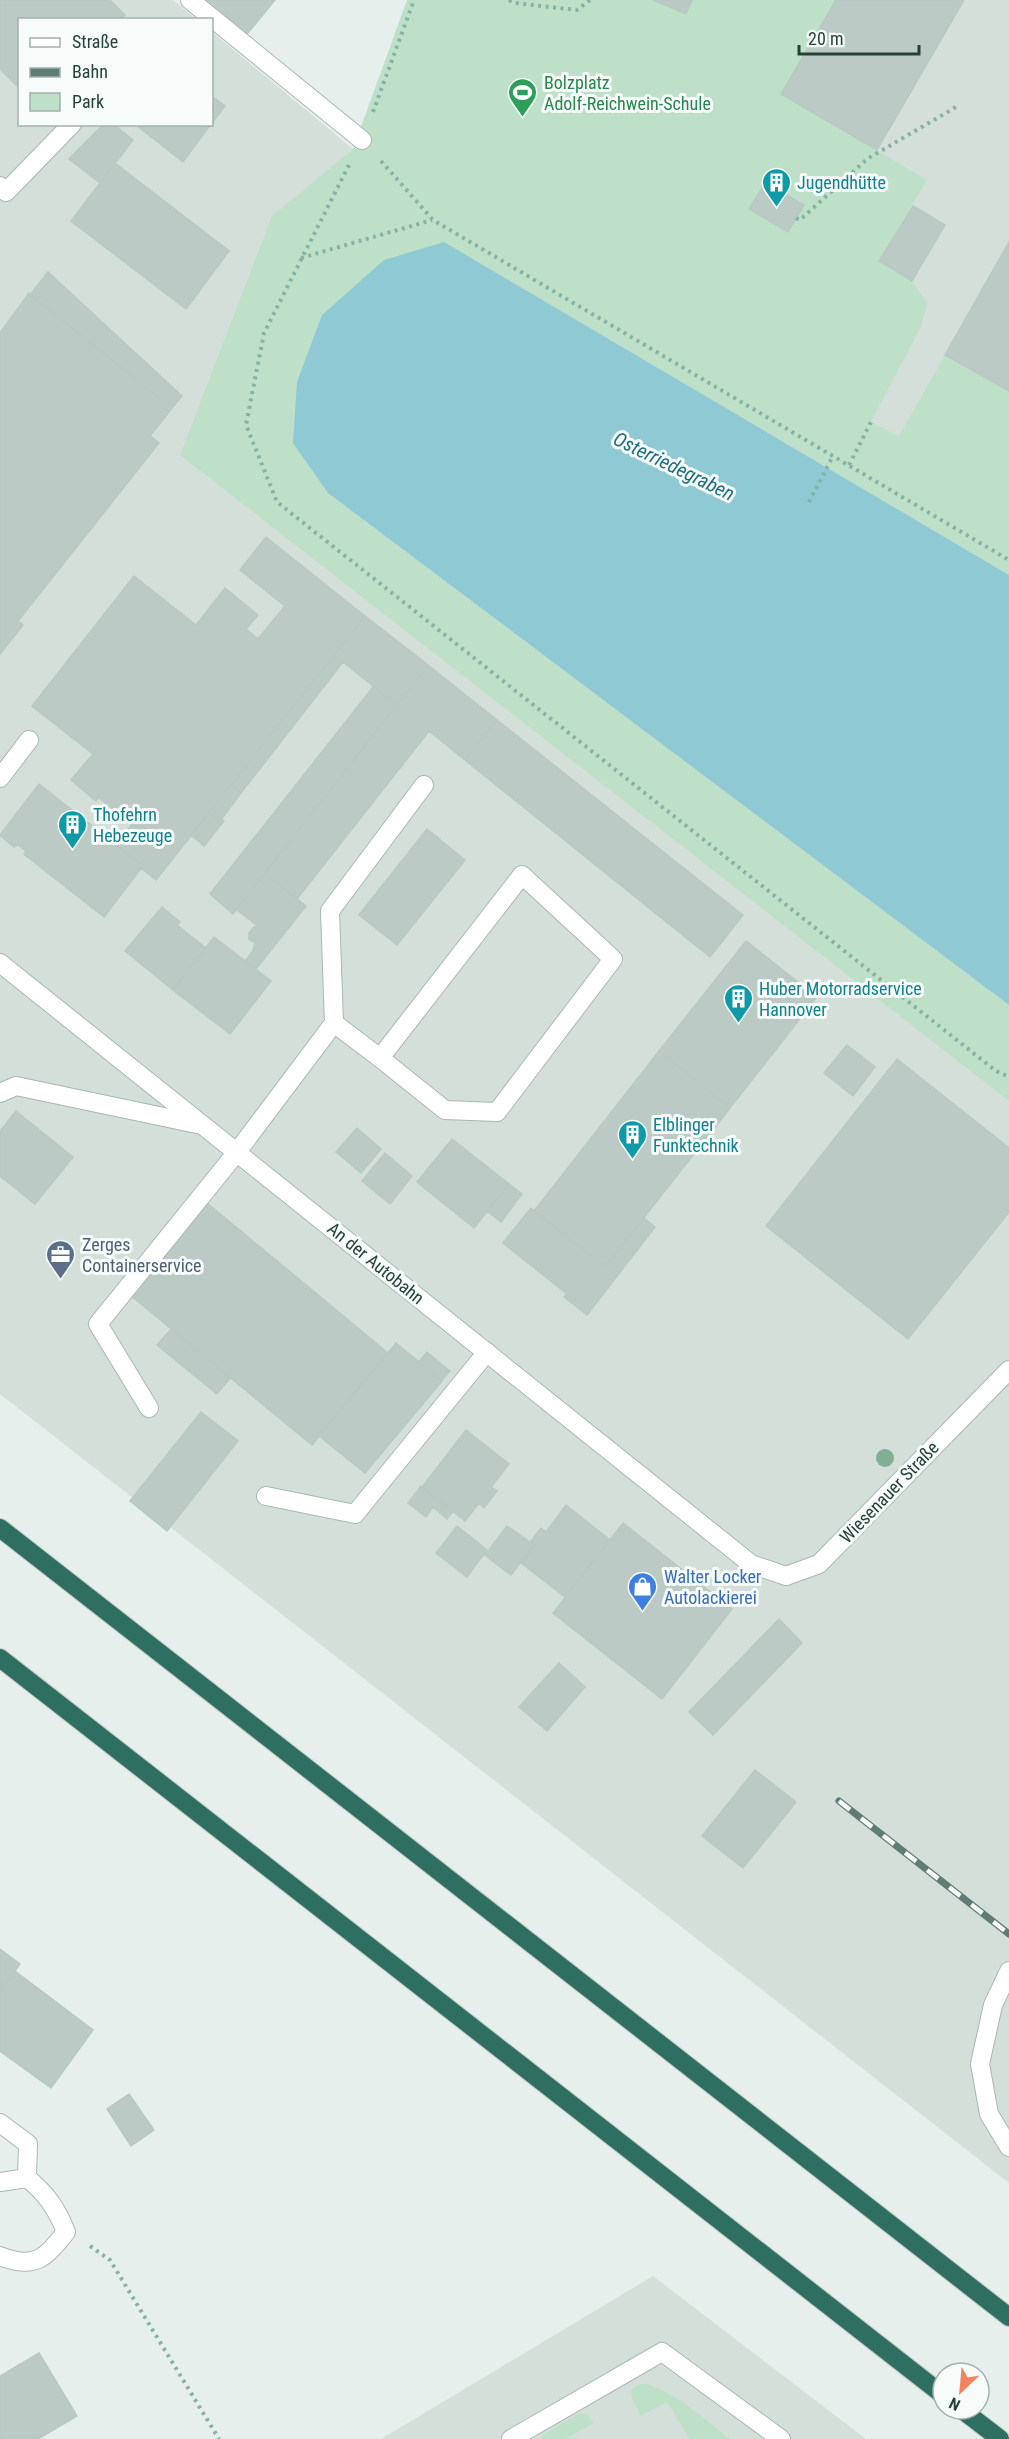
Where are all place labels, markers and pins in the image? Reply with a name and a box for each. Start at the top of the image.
place label: Bolzplatz Adolf-Reichwein-Schule [544,72,711,114]
sports icon: Bolzplatz Adolf-Reichwein-Schule [507,76,539,118]
building icon: Jugendhütte [760,166,792,208]
place label: Jugendhütte [797,172,886,193]
place label: Thofehrn Hebezeuge [93,804,172,846]
building icon: Thofehrn Hebezeuge [56,808,88,850]
place label: Huber Motorradservice Hannover [759,978,922,1020]
building icon: Huber Motorradservice Hannover [722,982,754,1024]
place label: Elblinger Funktechnik [653,1114,739,1156]
building icon: Elblinger Funktechnik [616,1118,648,1160]
place label: Zerges Containerservice [82,1234,202,1276]
office icon: Zerges Containerservice [45,1238,77,1280]
place label: Walter Locker Autolackierei [664,1566,762,1608]
shop icon: Walter Locker Autolackierei [627,1570,659,1612]

